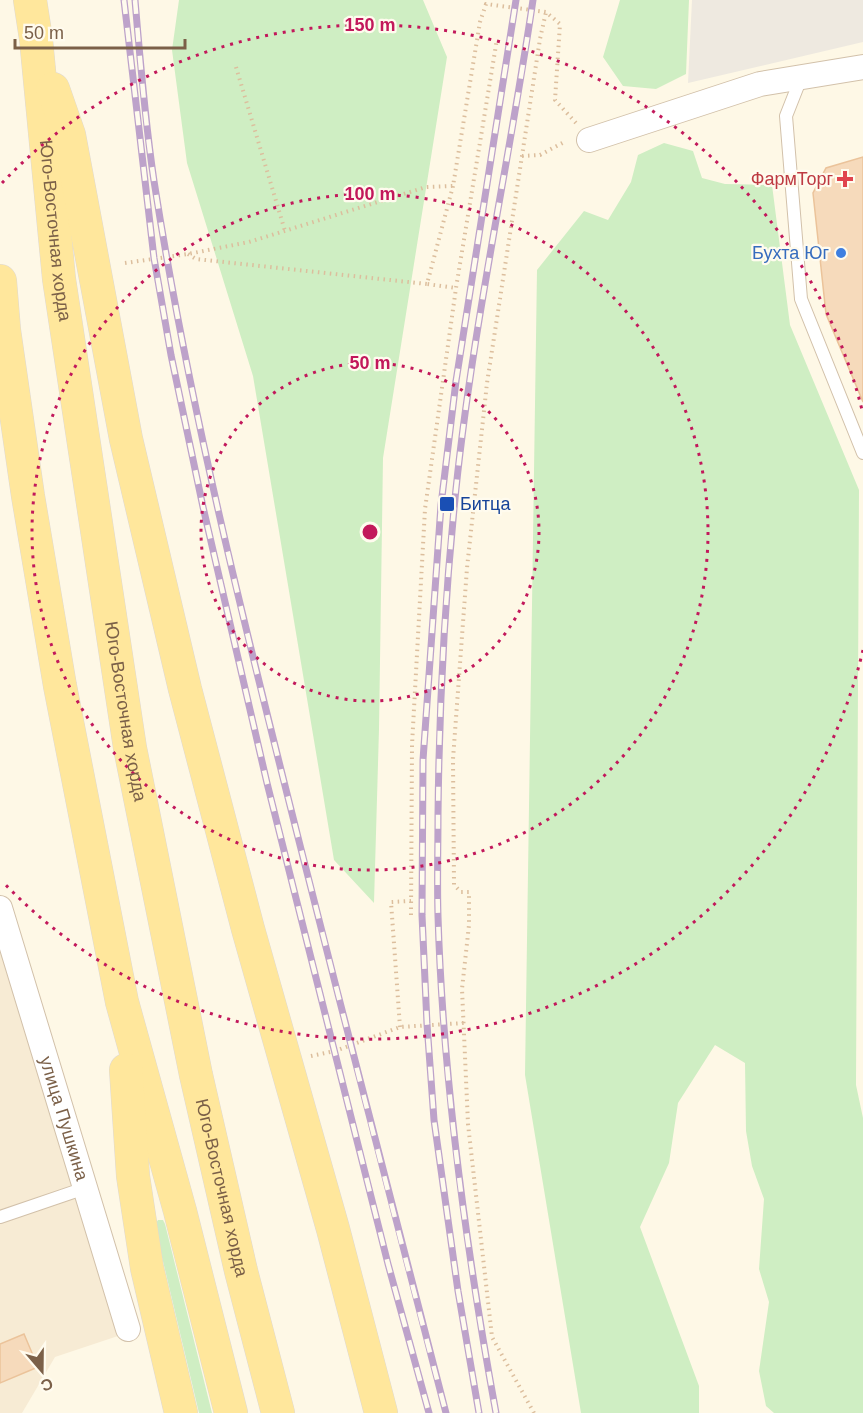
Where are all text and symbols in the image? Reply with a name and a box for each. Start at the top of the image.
scale bar [15,12,184,50]
text: 150 m [344,15,396,35]
text: 50 m [24,23,64,43]
street label: Юго-Восточная хорда [36,139,75,324]
place label: ФармТорг [751,169,833,189]
marker: ФармТорг [838,172,852,186]
text: 100 m [344,184,396,204]
place label: Бухта Юг [752,243,829,263]
marker: Бухта Юг [834,246,848,260]
text: 50 m [349,353,391,373]
place label: Битца [460,494,511,514]
marker: Битца [438,495,456,513]
centre of rings [360,522,380,542]
street label: Юго-Восточная хорда [101,620,151,804]
street label: улица Пушкина [36,1054,93,1184]
street label: Юго-Восточная хорда [192,1097,252,1280]
north arrow [12,1341,72,1401]
text: С [38,1375,55,1395]

